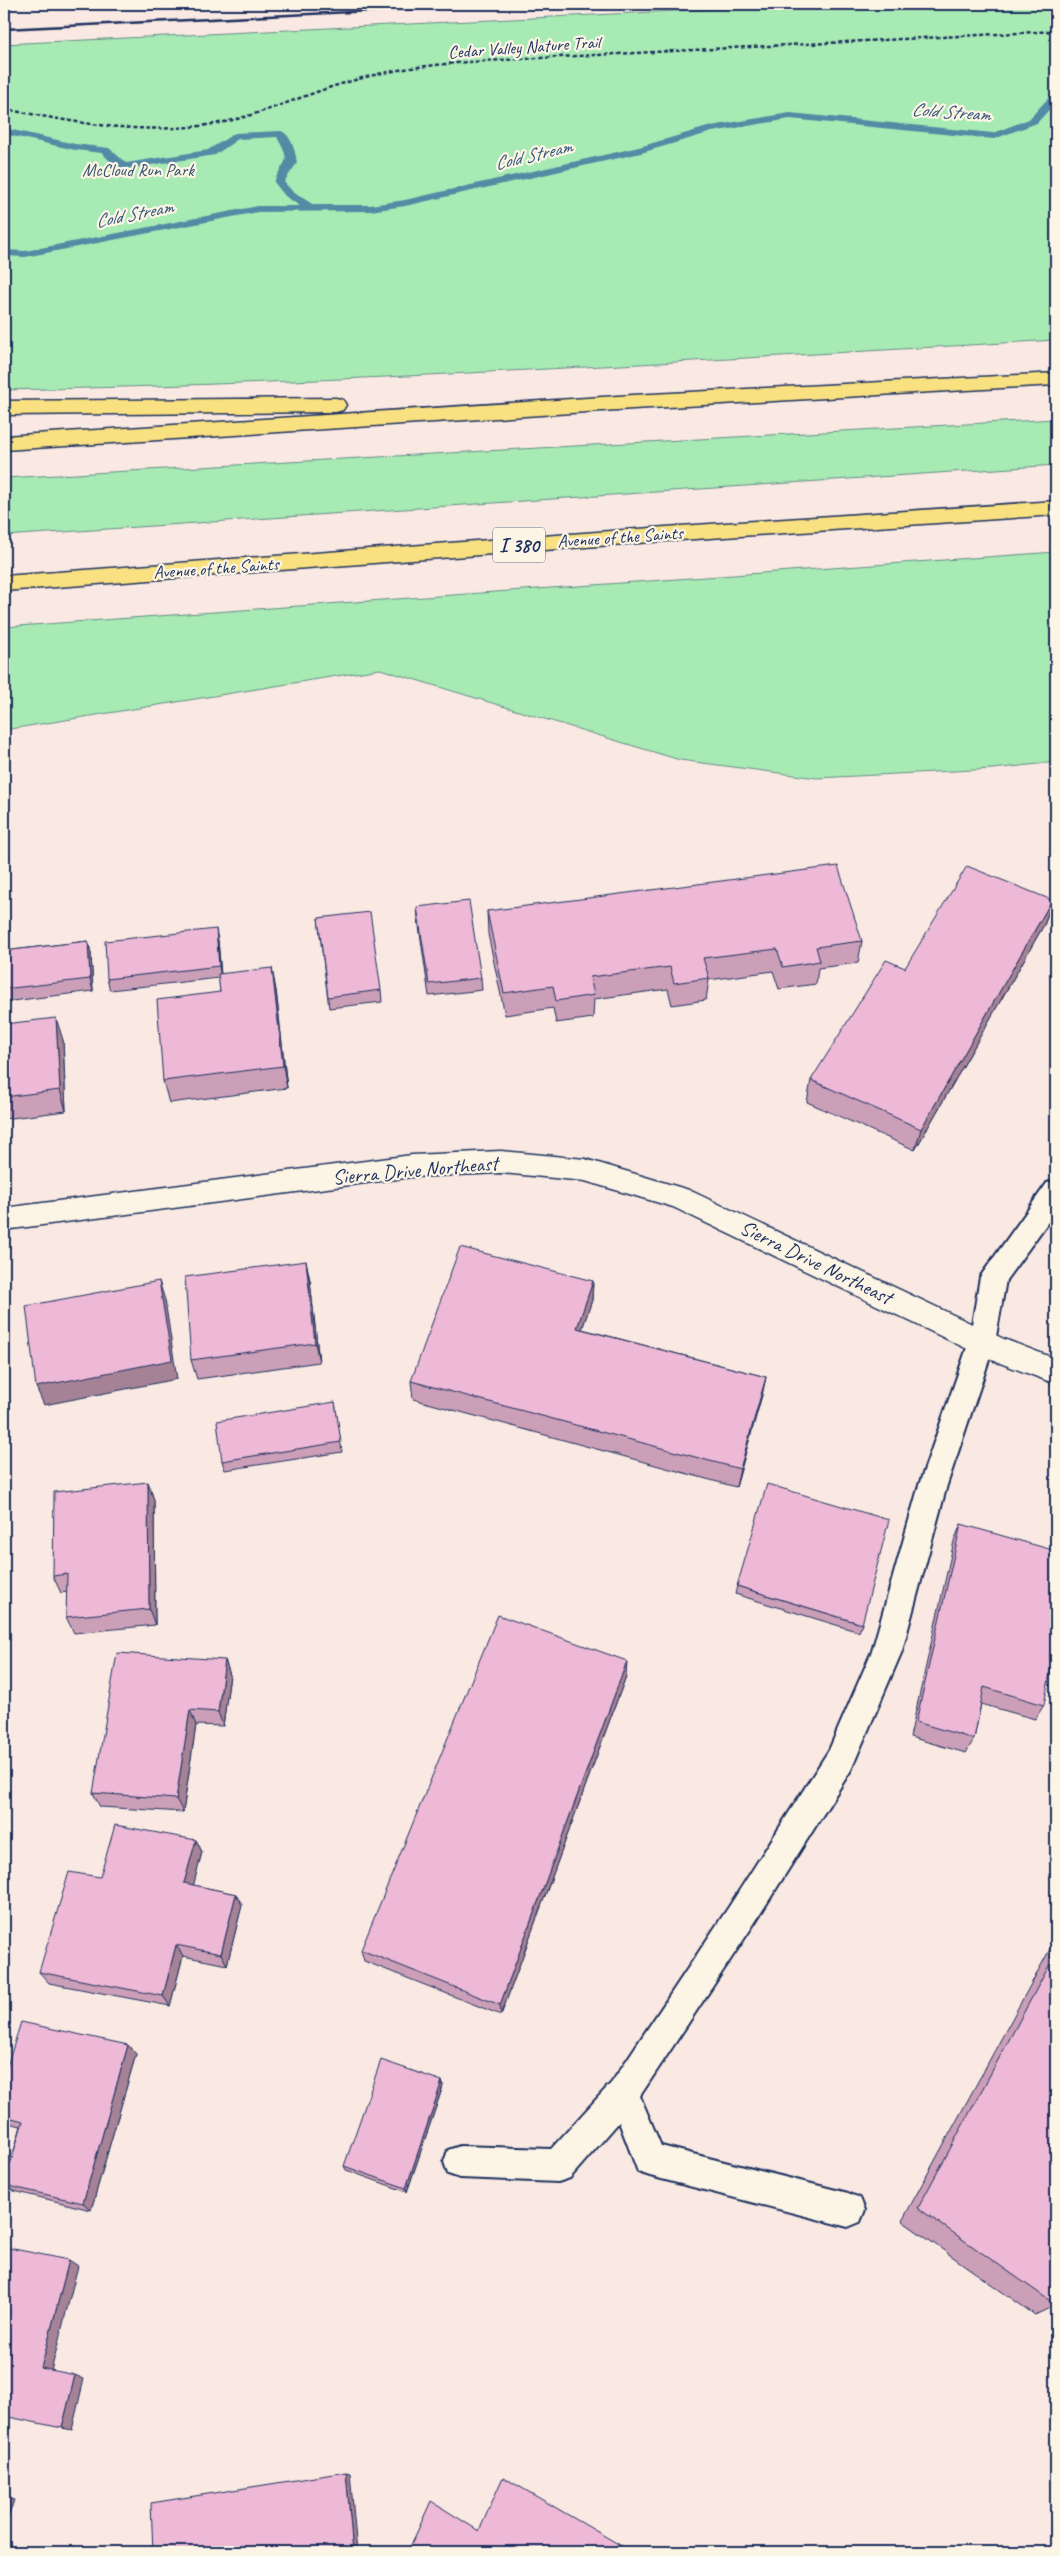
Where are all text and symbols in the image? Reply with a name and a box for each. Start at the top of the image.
street label: Cedar Valley Nature Trail [447,31,604,63]
water label: Cold Stream [911,97,993,127]
water label: Cold Stream [492,134,577,176]
park label: McCloud Run Park [82,159,195,181]
water label: Cold Stream [93,194,177,233]
street label: Avenue of the Saints [557,522,685,552]
road number: I 380 [493,528,545,562]
street label: Avenue of the Saints [153,553,281,583]
street label: Sierra Drive Northeast [331,1150,502,1190]
street label: Sierra Drive Northeast [736,1214,899,1311]

